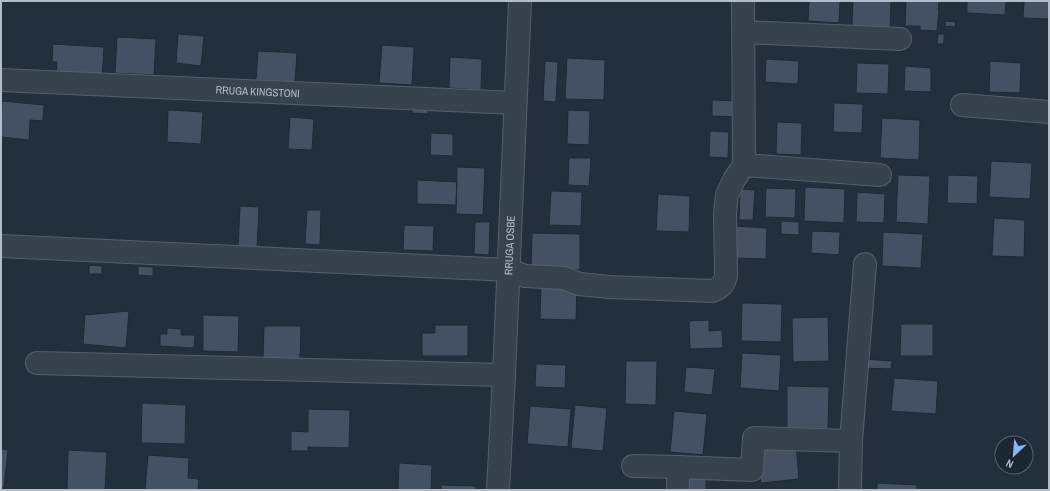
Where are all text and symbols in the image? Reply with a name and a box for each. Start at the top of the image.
street label: RRUGA KINGSTONI [215,83,300,100]
street label: RRUGA OSBE [501,215,518,275]
north arrow [994,435,1034,475]
text: N [1004,456,1016,472]

